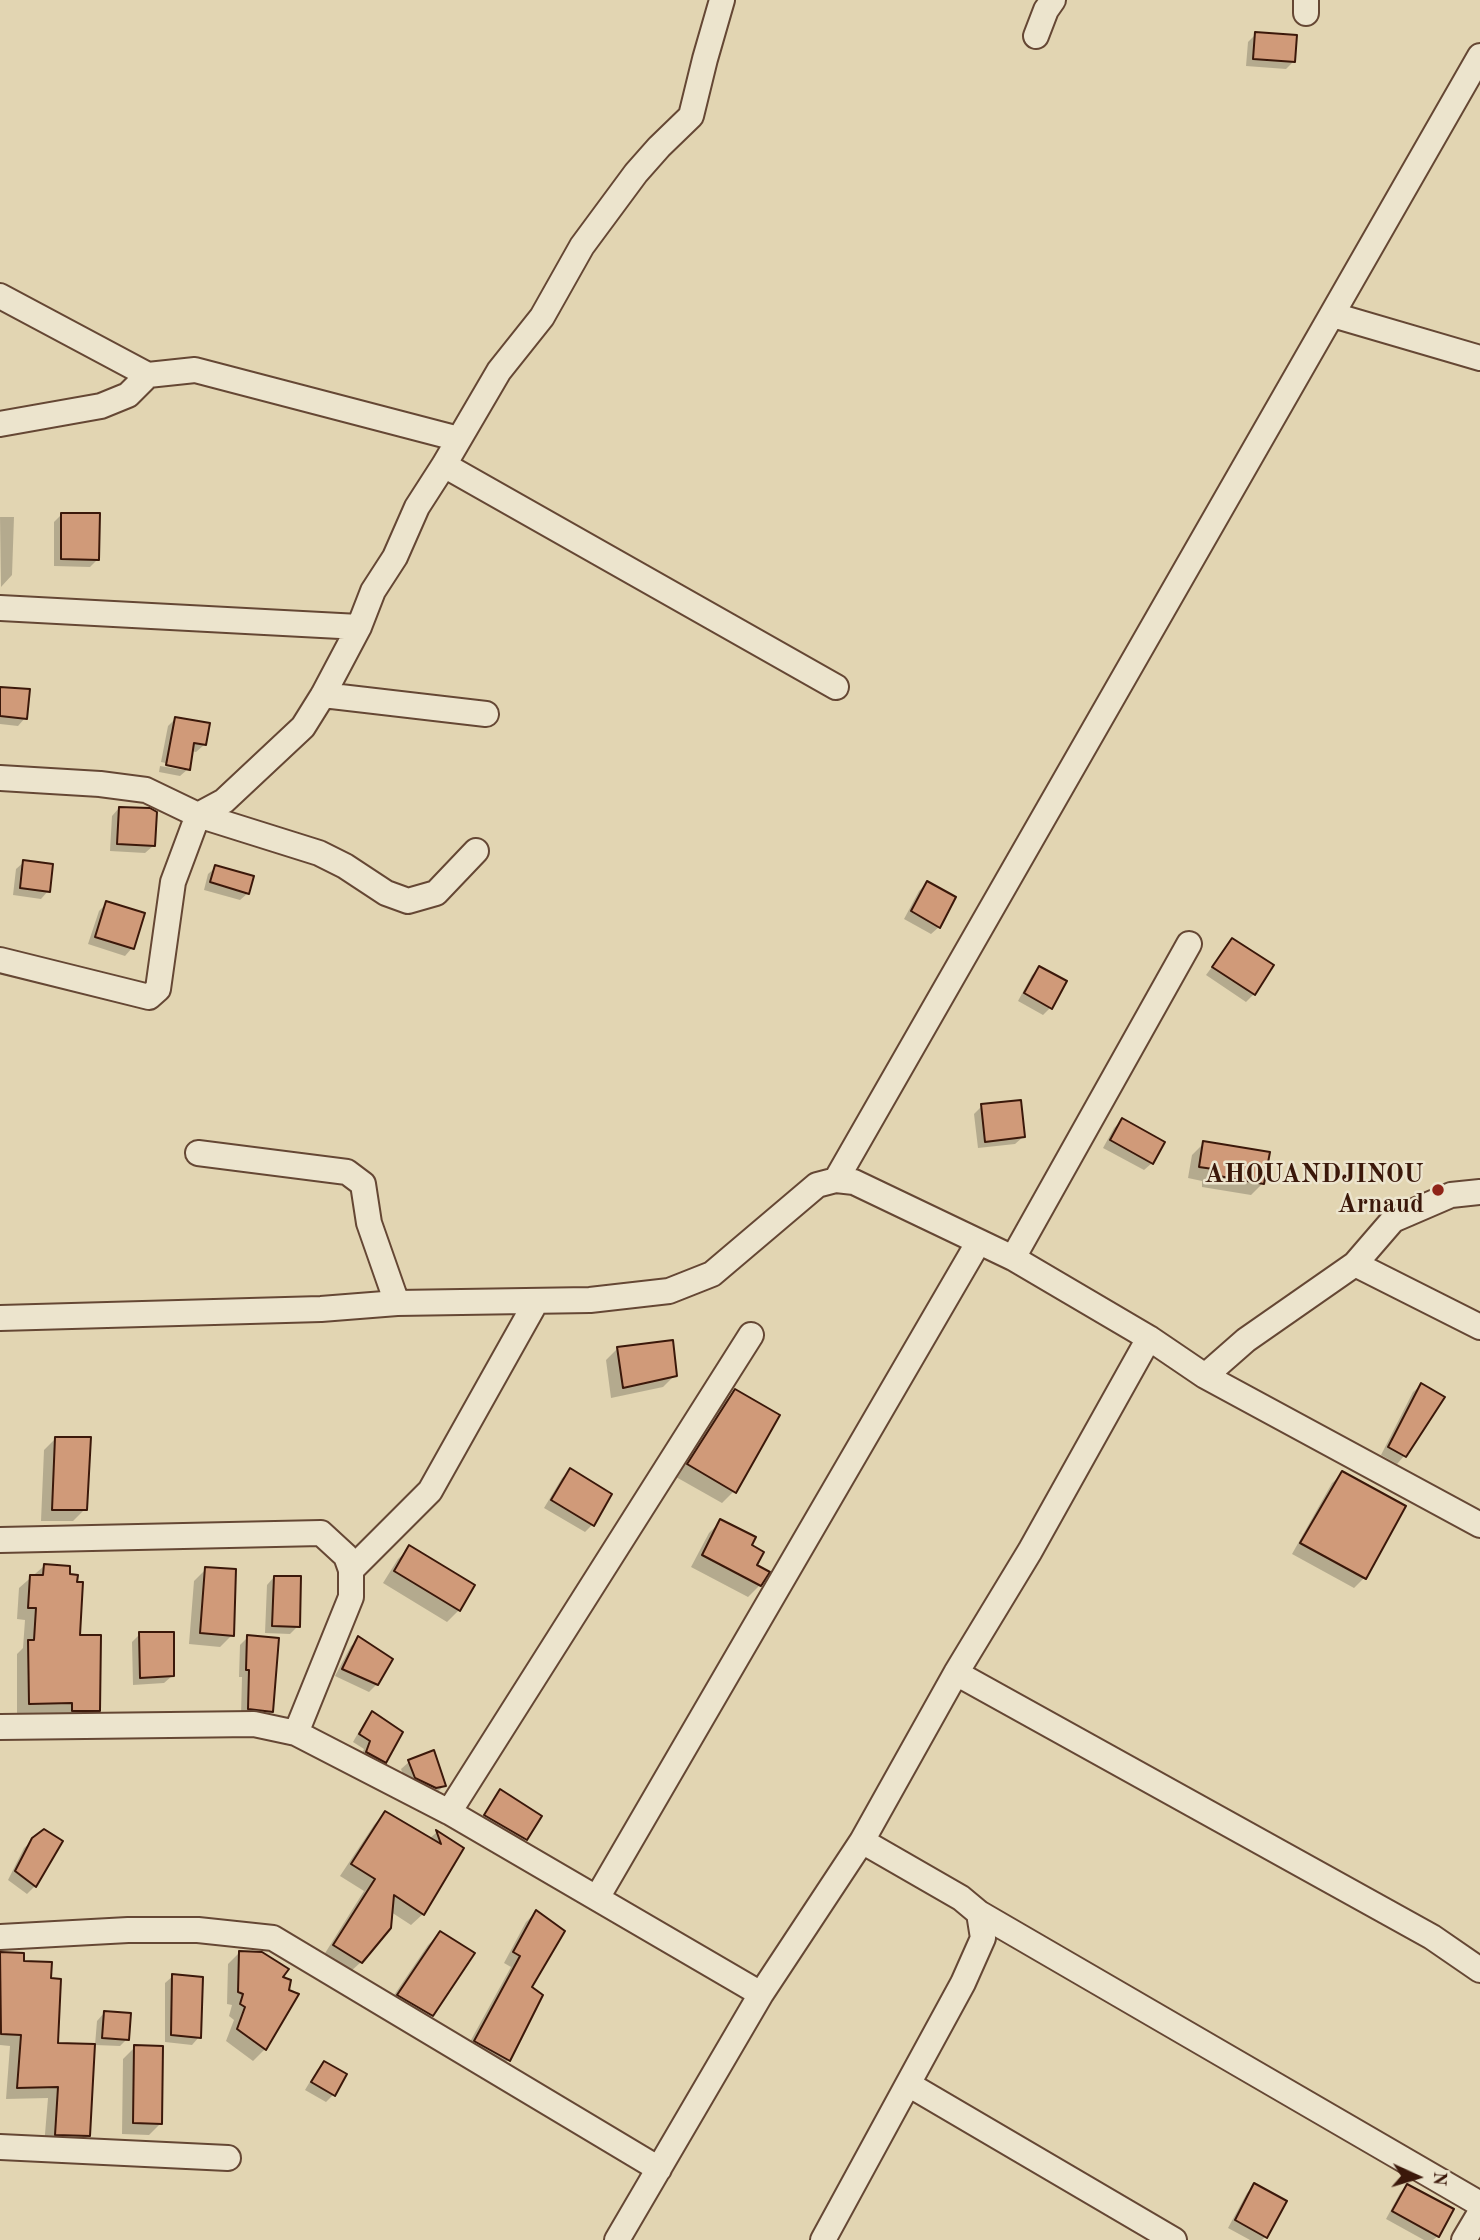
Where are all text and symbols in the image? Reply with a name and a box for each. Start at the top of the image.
place label: AHOUANDJINOU Arnaud [1204,1159,1424,1220]
marker: AHOUANDJINOU Arnaud [1430,1182,1446,1198]
north arrow [1382,2142,1452,2212]
text: N [1428,2171,1448,2186]

